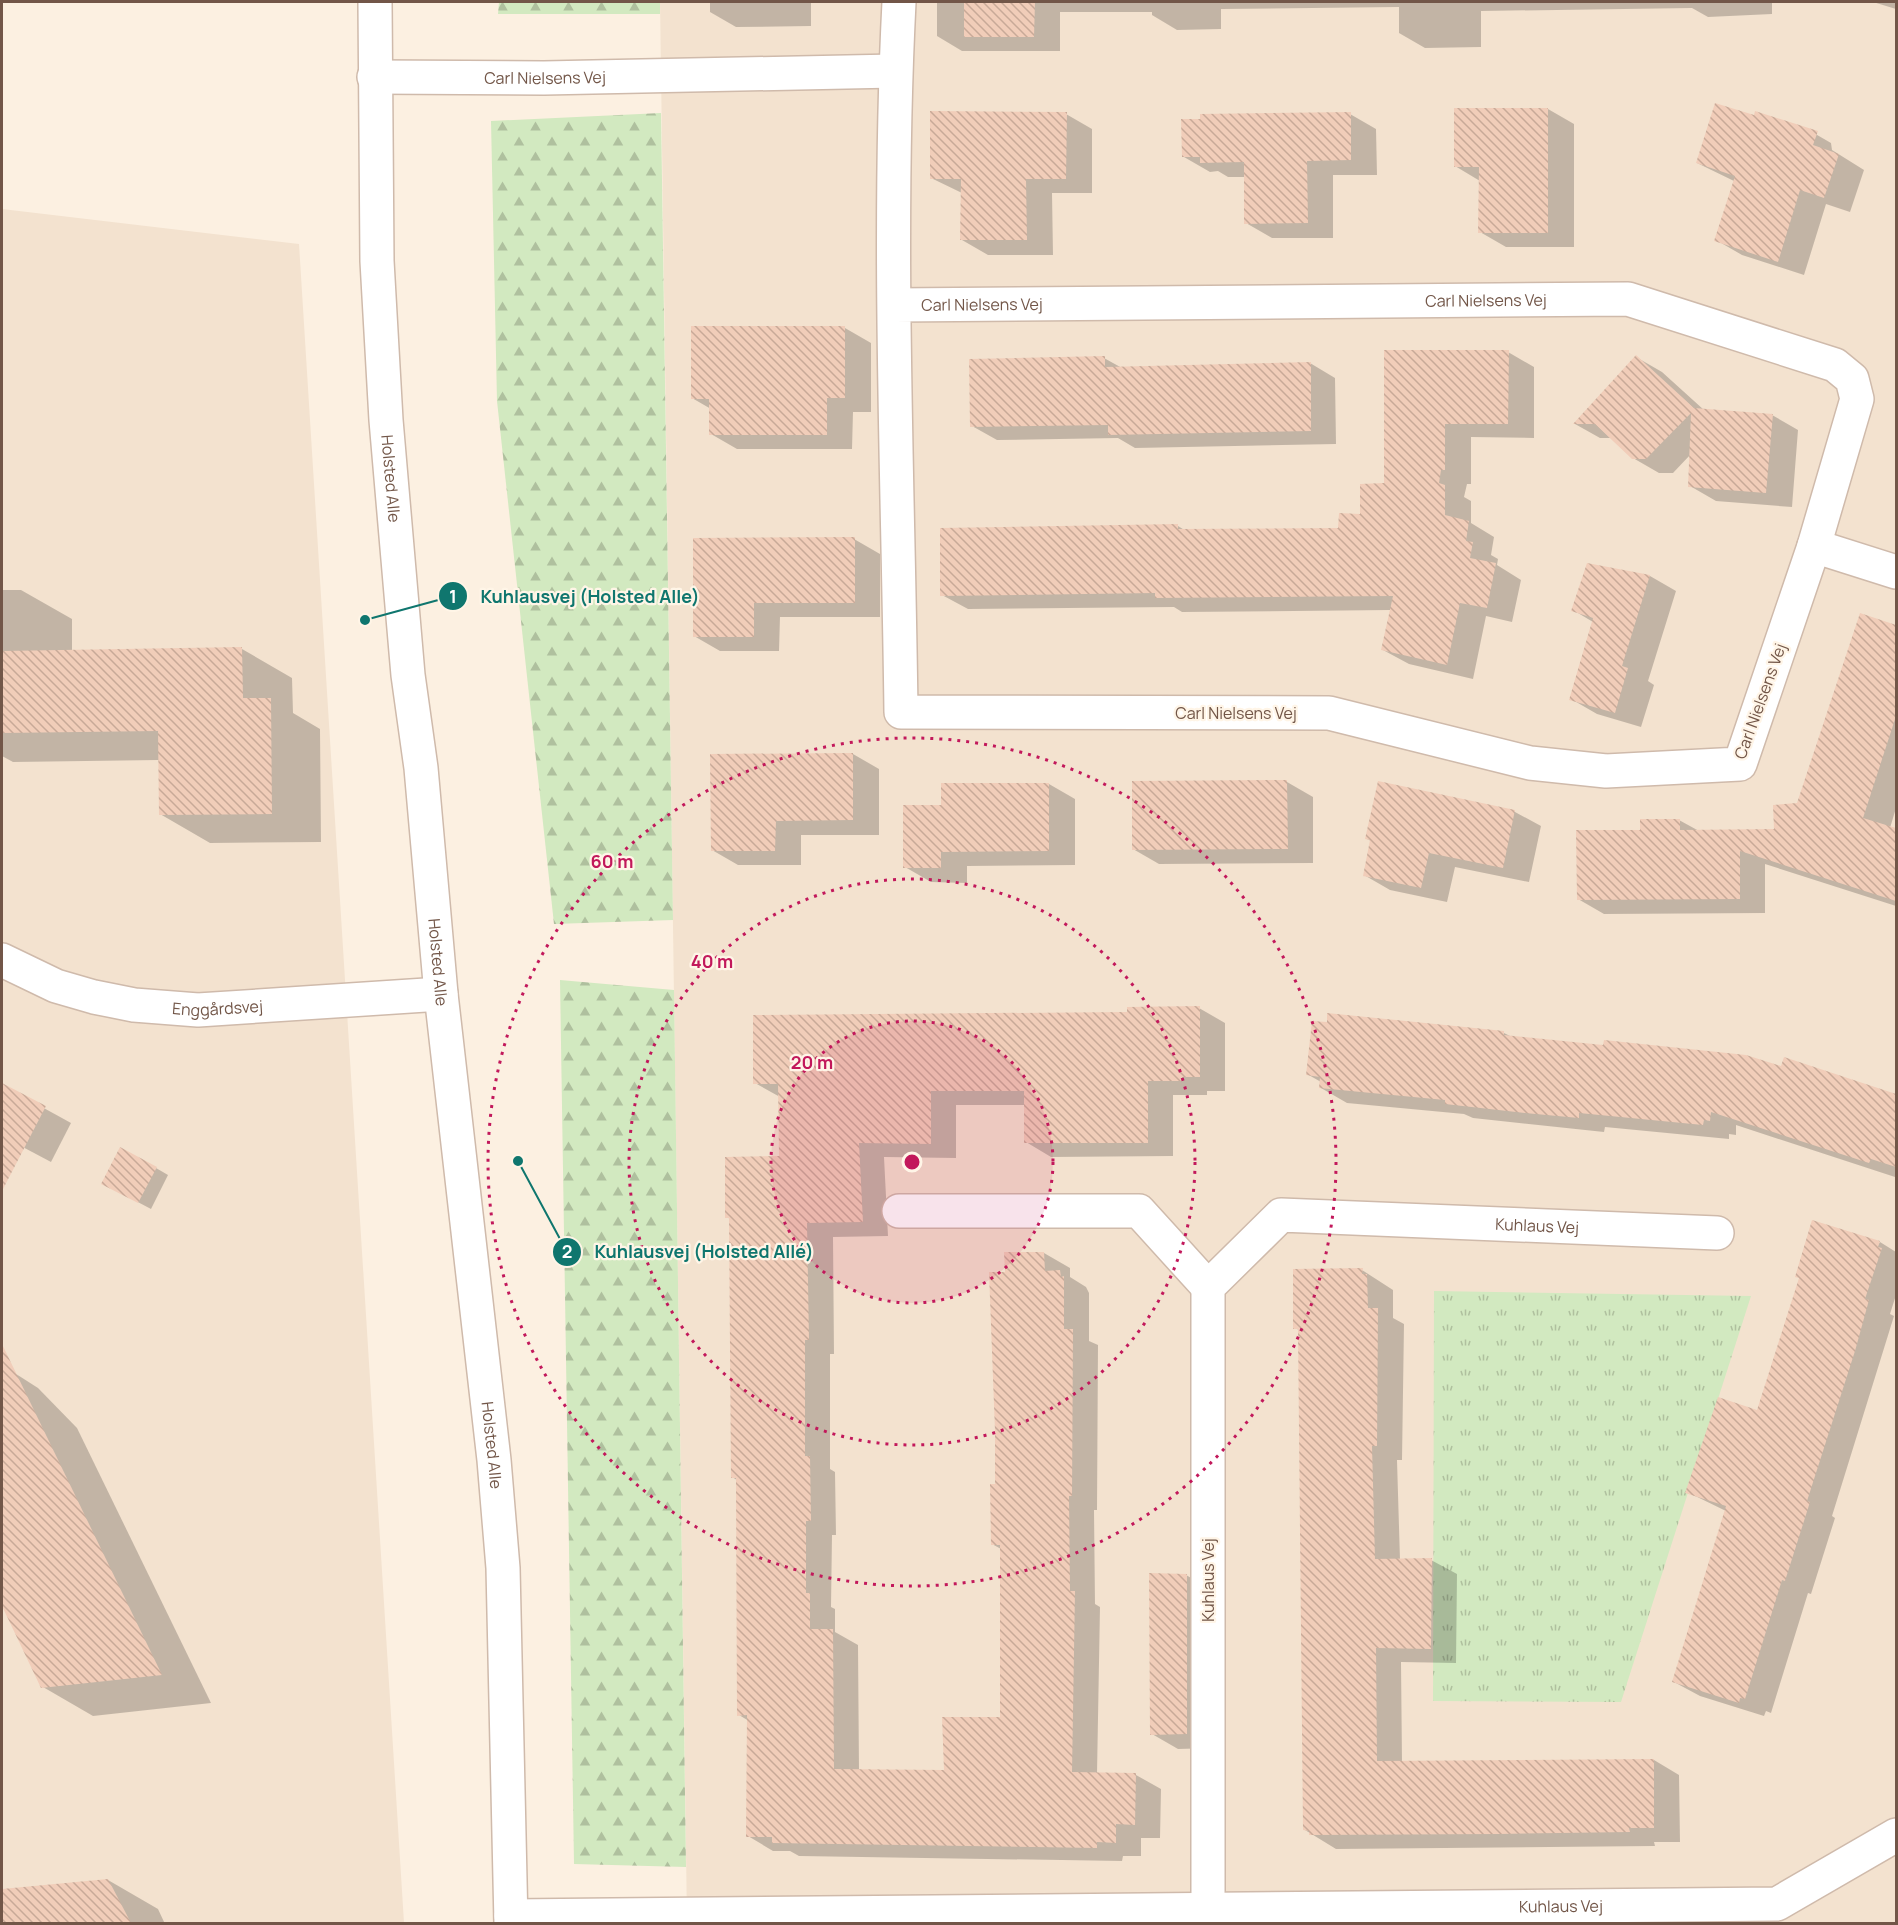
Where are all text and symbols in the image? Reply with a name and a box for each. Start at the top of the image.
street label: Carl Nielsens Vej [484,66,606,89]
street label: Carl Nielsens Vej [1425,289,1547,312]
street label: Carl Nielsens Vej [921,293,1043,316]
street label: Holsted Alle [376,434,406,523]
callout: Kuhlausvej (Holsted Alle) [438,578,711,614]
text: 1 [449,584,457,608]
text: Kuhlausvej (Holsted Alle) [480,584,700,608]
street label: Carl Nielsens Vej [1729,640,1791,762]
street label: Carl Nielsens Vej [1175,702,1297,724]
text: 60 m [591,849,633,873]
street label: Holsted Alle [423,917,453,1007]
text: 40 m [691,949,733,973]
street label: Enggårdsvej [171,995,264,1021]
text: 20 m [791,1050,833,1074]
centre of rings [902,1152,922,1172]
street label: Kuhlaus Vej [1495,1213,1580,1238]
callout: Kuhlausvej (Holsted Allé) [552,1234,826,1270]
text: 2 [562,1239,572,1263]
text: Kuhlausvej (Holsted Allé) [594,1239,814,1263]
street label: Holsted Alle [476,1400,507,1490]
street label: Kuhlaus Vej [1197,1538,1219,1622]
street label: Kuhlaus Vej [1519,1895,1603,1917]

